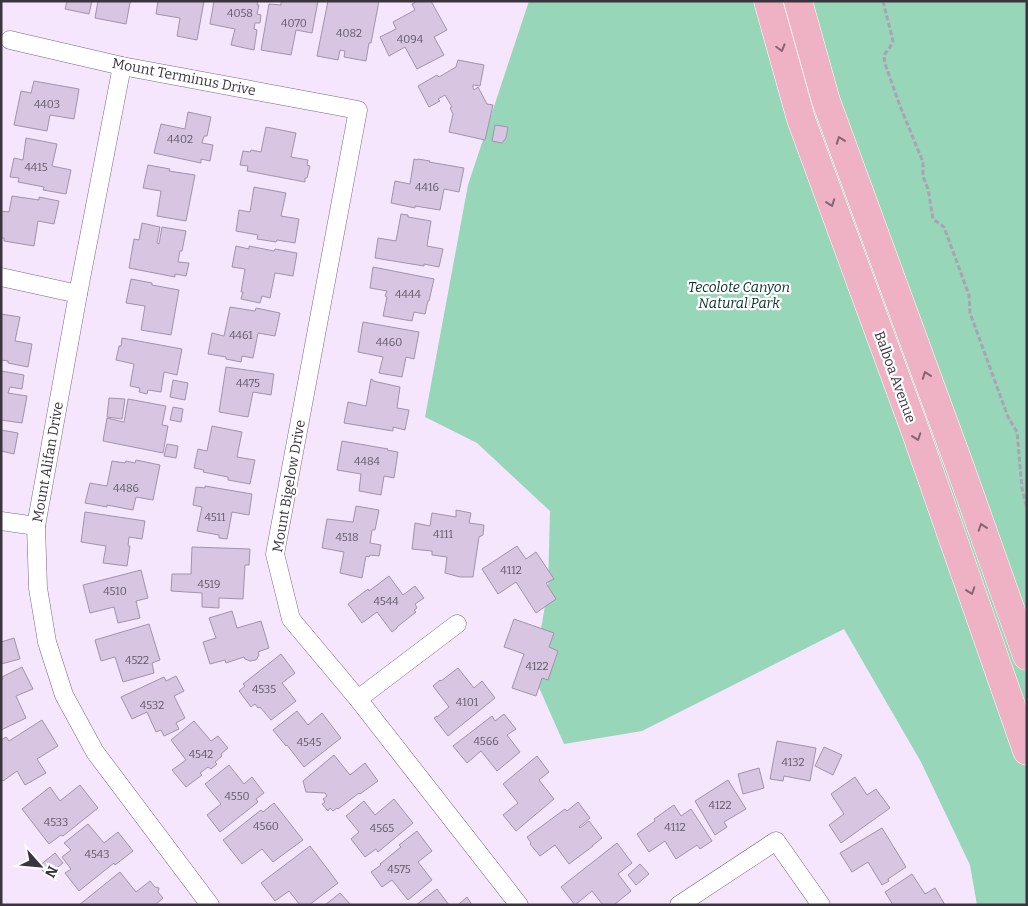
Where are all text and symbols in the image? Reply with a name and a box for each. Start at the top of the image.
house number: 4058 [227,7,253,20]
house number: 4070 [281,17,307,30]
house number: 4082 [336,27,362,40]
house number: 4094 [397,33,424,46]
one-way arrow [775,44,785,52]
street label: Mount Terminus Drive [111,55,257,99]
house number: 4403 [34,98,60,111]
house number: 4402 [167,133,193,146]
one-way arrow [836,136,846,145]
house number: 4415 [24,161,48,174]
house number: 4416 [415,181,439,194]
one-way arrow [825,198,835,206]
park label: Tecolote Canyon Natural Park [688,279,790,312]
house number: 4444 [395,288,421,301]
house number: 4461 [229,329,253,342]
street label: Balboa Avenue [871,329,919,425]
house number: 4460 [376,336,402,349]
one-way arrow [922,371,932,379]
house number: 4475 [236,377,260,390]
street label: Mount Alifan Drive [29,400,67,524]
street label: Mount Bigelow Drive [269,418,309,554]
one-way arrow [912,432,922,441]
house number: 4484 [354,455,381,468]
house number: 4486 [113,482,139,495]
house number: 4511 [204,511,226,524]
one-way arrow [977,524,987,532]
house number: 4111 [433,528,453,541]
house number: 4518 [335,531,359,544]
house number: 4112 [500,564,522,577]
house number: 4519 [197,578,221,591]
house number: 4510 [103,585,127,598]
one-way arrow [965,586,975,594]
house number: 4544 [373,595,399,608]
house number: 4522 [125,654,149,667]
house number: 4122 [526,660,548,673]
house number: 4535 [252,683,276,696]
house number: 4101 [456,696,479,709]
house number: 4532 [140,699,164,712]
house number: 4566 [473,735,499,748]
house number: 4545 [297,736,321,749]
house number: 4542 [189,748,213,761]
house number: 4132 [781,756,805,769]
house number: 4550 [224,790,250,803]
house number: 4122 [709,799,731,812]
house number: 4533 [44,816,68,829]
house number: 4560 [253,820,279,833]
house number: 4112 [664,821,686,834]
house number: 4565 [370,822,394,835]
north arrow [15,841,65,891]
house number: 4543 [85,848,110,861]
text: N [41,863,61,881]
house number: 4575 [387,863,411,876]

